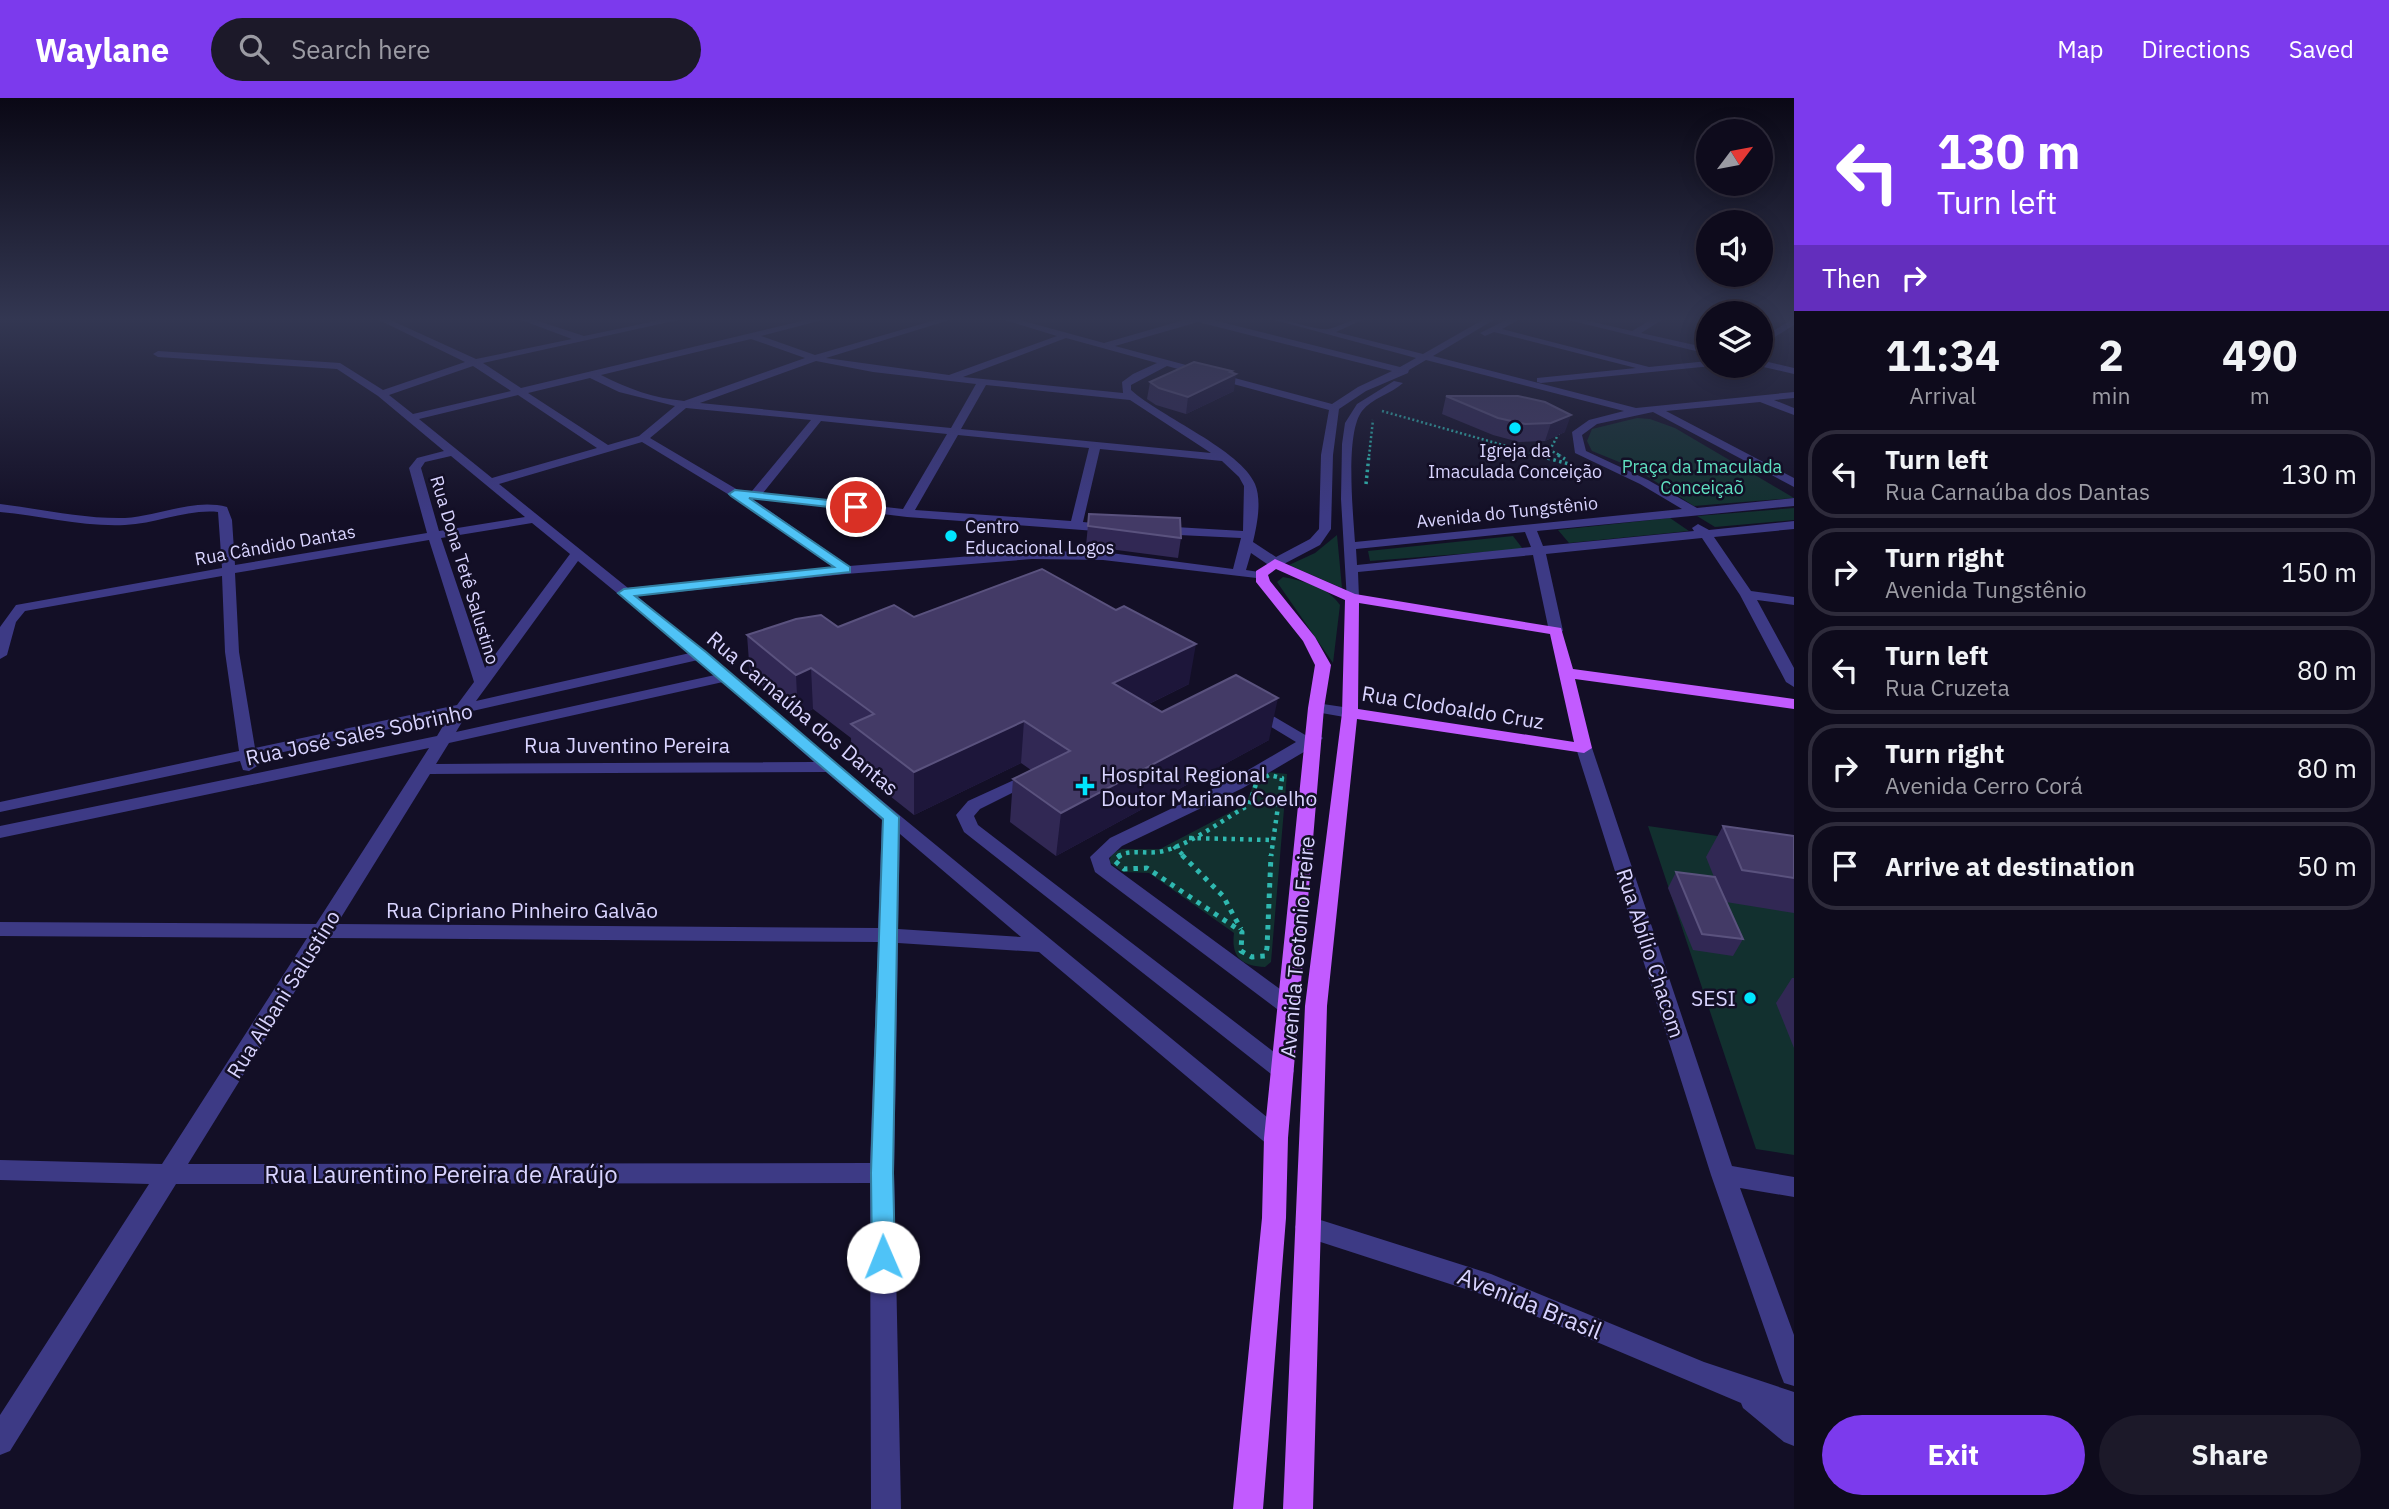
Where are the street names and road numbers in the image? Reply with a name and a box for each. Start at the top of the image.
street label: Rua Dona Tetê Salustino [425,473,505,667]
street label: Avenida do Tungstênio [1415,491,1599,533]
street label: Rua Cândido Dantas [193,520,357,570]
street label: Rua Carnaúba dos Dantas [701,624,905,802]
street label: Rua Clodoaldo Cruz [1360,679,1546,735]
street label: Rua José Sales Sobrinho [243,696,475,772]
street label: Rua Juventino Pereira [524,731,730,759]
street label: Avenida Teotonio Freire [1273,835,1321,1059]
street label: Rua Abílio Chacom [1610,865,1692,1041]
street label: Rua Cipriano Pinheiro Galvão [386,896,658,924]
street label: Rua Albani Salustino [220,904,346,1084]
street label: Rua Laurentino Pereira de Araújo [264,1158,618,1190]
street label: Avenida Brasil [1453,1259,1607,1347]

